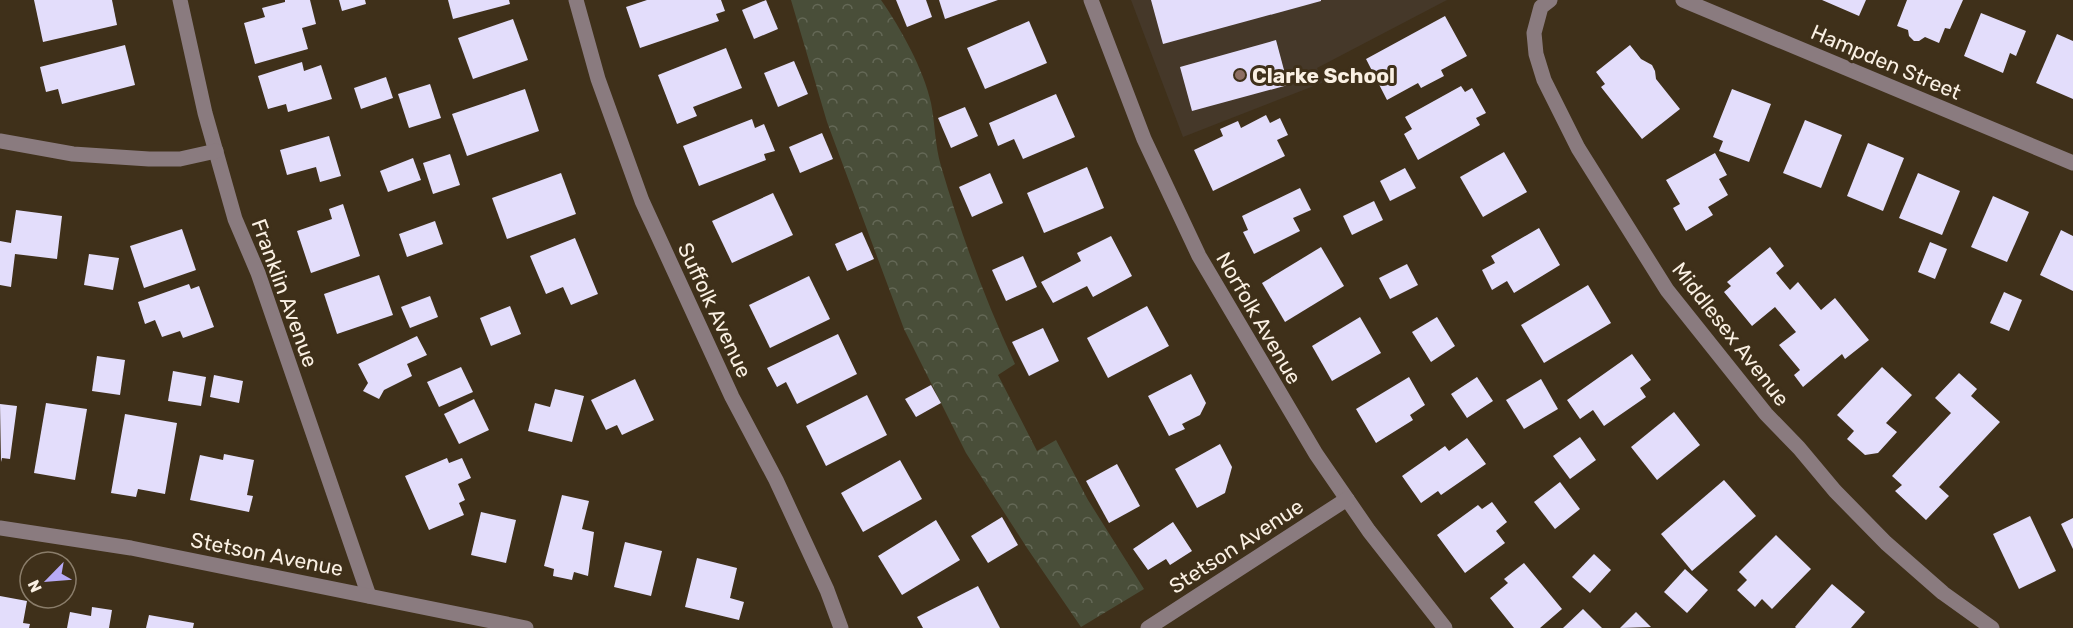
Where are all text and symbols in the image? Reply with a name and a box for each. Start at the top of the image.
street label: Hampden Street [1807,19,1965,105]
place label: Clarke School [1252,63,1395,88]
marker: Clarke School [1233,68,1247,82]
street label: Franklin Avenue [247,215,323,371]
street label: Suffolk Avenue [673,239,757,381]
street label: Norfolk Avenue [1211,247,1307,389]
street label: Middlesex Avenue [1667,257,1795,411]
street label: Stetson Avenue [1164,493,1308,599]
street label: Stetson Avenue [189,527,345,581]
north arrow [18,550,78,610]
text: N [24,577,46,595]

